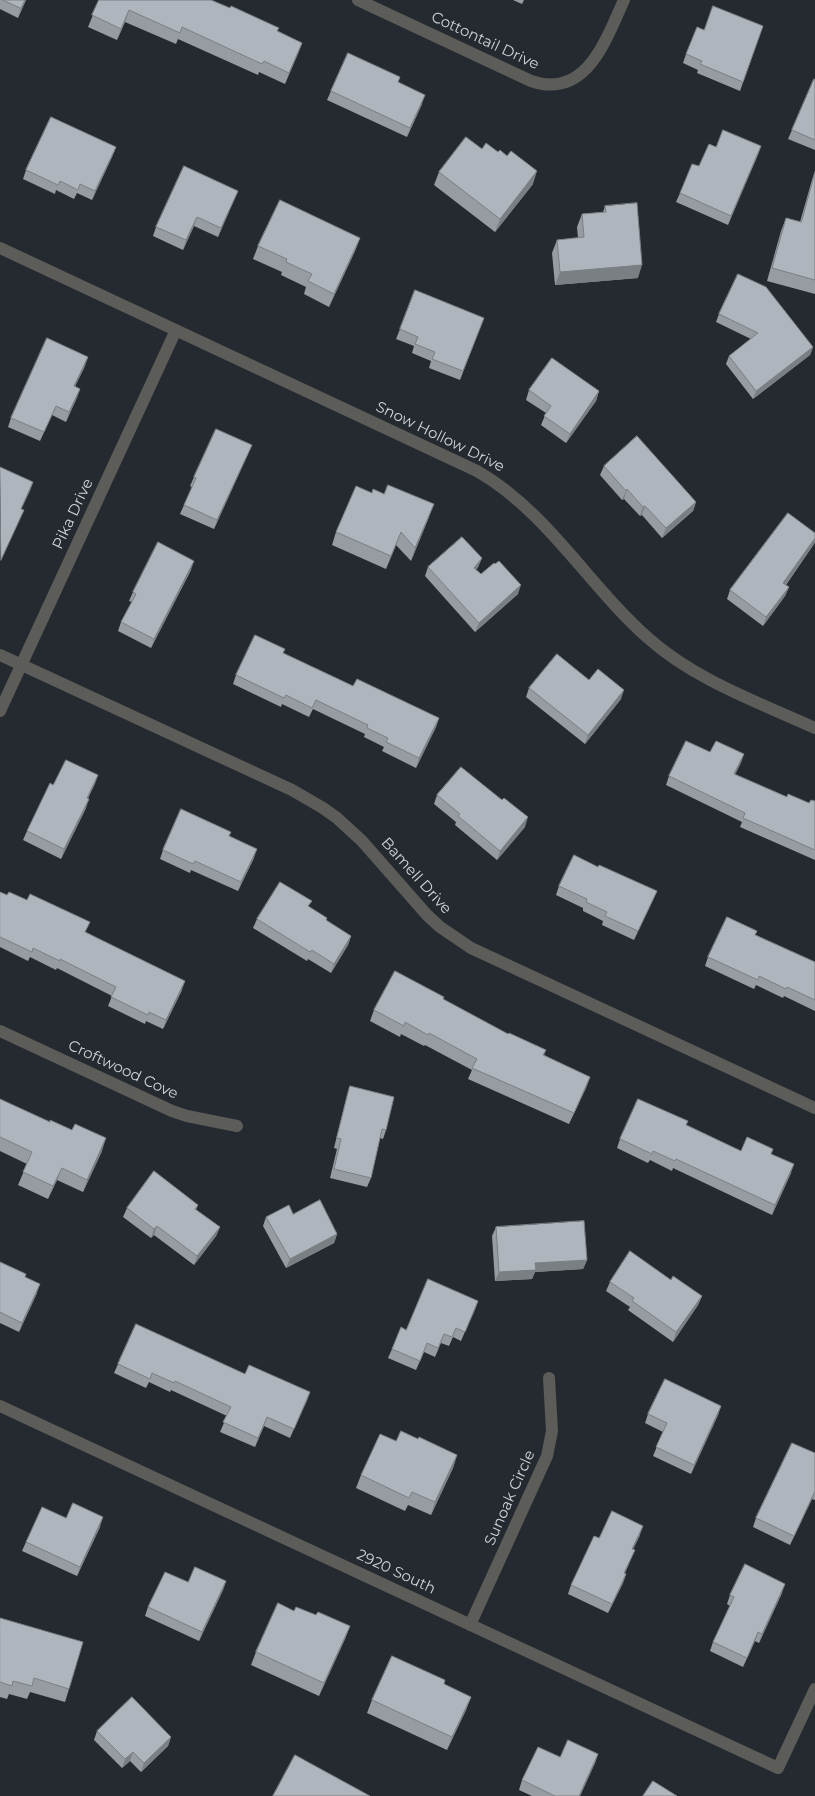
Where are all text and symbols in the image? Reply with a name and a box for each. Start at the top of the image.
street label: Cottontail Drive [428,8,542,74]
street label: Snow Hollow Drive [373,398,507,476]
street label: Pika Drive [49,476,97,552]
street label: Bamell Drive [377,834,455,918]
street label: Croftwood Cove [65,1037,181,1103]
street label: Sunoak Circle [481,1448,539,1548]
street label: 2920 South [354,1546,438,1598]

